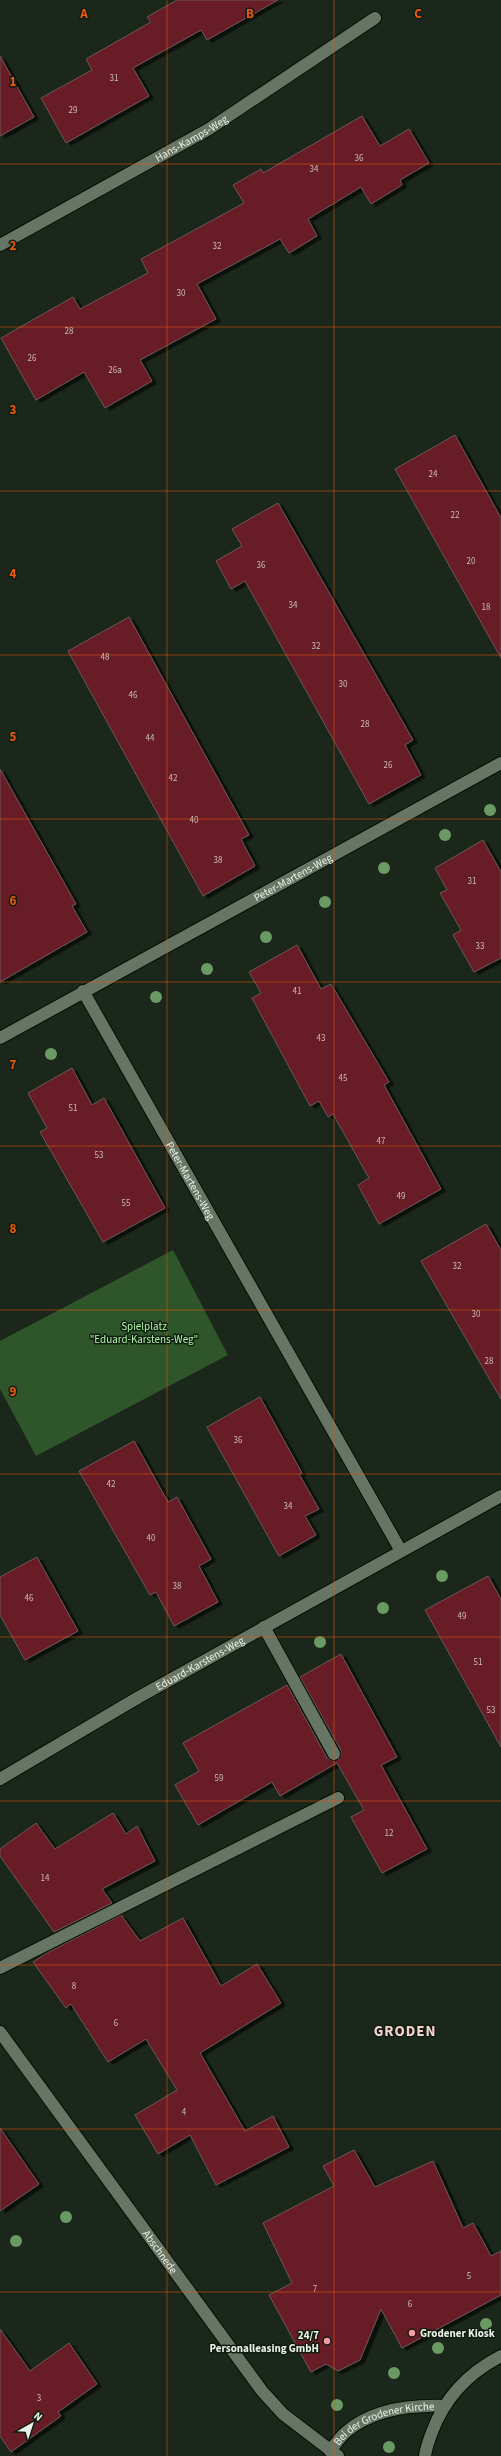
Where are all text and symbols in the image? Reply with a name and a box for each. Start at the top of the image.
text: A [79,5,88,23]
text: B [246,5,254,23]
text: C [414,5,422,23]
house number: 31 [110,72,118,85]
text: 1 [10,73,17,91]
house number: 29 [69,104,78,117]
street label: Hans-Kamps-Weg [152,111,231,166]
house number: 36 [355,152,364,165]
house number: 34 [310,163,319,176]
text: 2 [10,237,17,255]
house number: 32 [213,240,222,253]
house number: 30 [177,287,186,300]
house number: 28 [65,325,74,338]
house number: 26 [28,352,37,365]
house number: 26a [108,364,122,377]
text: 3 [10,401,17,419]
house number: 24 [429,468,438,481]
house number: 22 [451,509,460,522]
house number: 20 [467,555,476,568]
house number: 36 [257,559,266,572]
text: 4 [10,565,17,583]
house number: 34 [289,599,298,612]
house number: 18 [482,601,491,614]
house number: 32 [312,640,321,653]
house number: 48 [101,651,110,664]
house number: 30 [339,678,348,691]
house number: 46 [129,689,138,702]
house number: 28 [361,718,370,731]
text: 5 [10,728,17,746]
house number: 44 [146,732,155,745]
house number: 26 [384,759,393,772]
house number: 42 [169,772,178,785]
house number: 40 [190,814,199,827]
street label: Peter-Martens-Weg [251,850,335,905]
house number: 38 [214,854,223,867]
house number: 31 [468,875,476,888]
text: 6 [10,892,17,910]
house number: 33 [476,940,485,953]
house number: 41 [293,985,301,998]
house number: 43 [317,1032,326,1045]
text: 7 [10,1056,17,1074]
house number: 45 [339,1072,348,1085]
house number: 51 [69,1102,77,1115]
house number: 47 [377,1135,386,1148]
street label: Peter-Martens-Weg [162,1139,219,1223]
house number: 53 [95,1149,104,1162]
house number: 49 [397,1190,406,1203]
house number: 55 [122,1197,131,1210]
text: 8 [10,1220,17,1238]
house number: 32 [453,1260,462,1273]
house number: 30 [472,1308,481,1321]
park label: Spielplatz "Eduard-Karstens-Weg" [90,1319,198,1347]
house number: 28 [485,1355,494,1368]
text: 9 [10,1383,17,1401]
house number: 36 [234,1434,243,1447]
house number: 42 [107,1478,116,1491]
house number: 34 [284,1500,293,1513]
house number: 40 [147,1532,156,1545]
house number: 38 [173,1580,182,1593]
house number: 46 [25,1592,34,1605]
house number: 49 [458,1610,467,1623]
street label: Eduard-Karstens-Weg [153,1633,248,1694]
house number: 51 [474,1656,482,1669]
house number: 53 [487,1704,496,1717]
house number: 59 [215,1772,224,1785]
house number: 12 [385,1827,394,1840]
house number: 14 [41,1872,50,1885]
house number: 8 [72,1980,77,1993]
house number: 6 [114,2017,119,2030]
district label: GRODEN [374,2021,436,2042]
house number: 4 [182,2106,187,2119]
street label: Abschnede [139,2227,181,2277]
house number: 5 [467,2270,472,2283]
house number: 7 [313,2283,318,2296]
house number: 6 [408,2298,413,2311]
place label: Grodener Kiosk [420,2326,495,2341]
place label: 24/7 Personalleasing GmbH [210,2328,319,2356]
marker: Grodener Kiosk [407,2328,417,2338]
marker: 24/7 Personalleasing GmbH [322,2336,332,2346]
house number: 3 [37,2392,42,2405]
street label: Bei der Grodener Kirche [330,2399,435,2449]
north arrow [12,2404,52,2444]
text: N [30,2408,46,2425]

